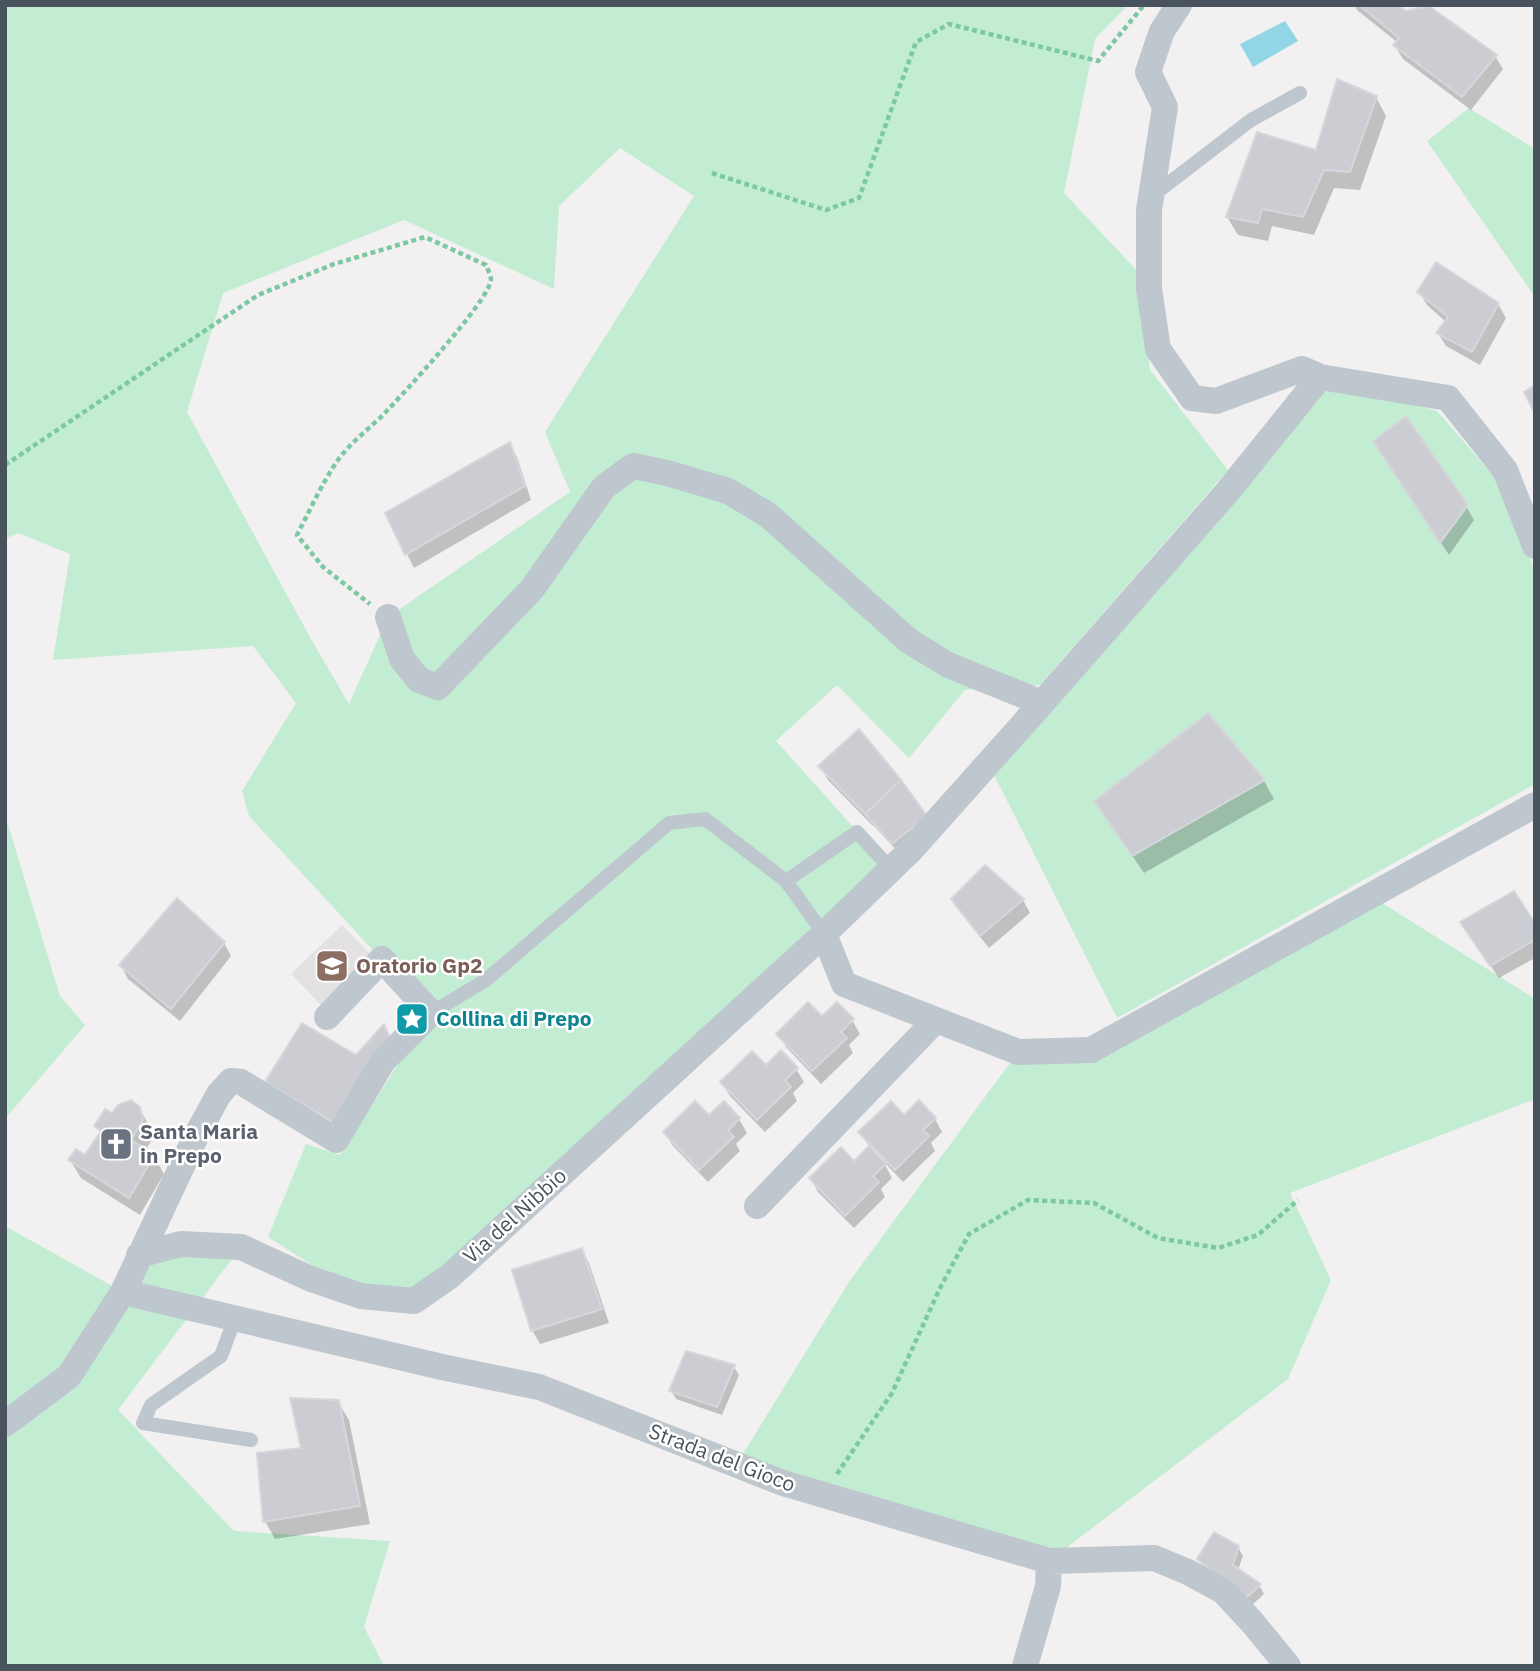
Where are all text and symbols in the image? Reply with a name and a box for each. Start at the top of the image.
school or university icon: Oratorio Gp2 [313,947,351,985]
place label: Oratorio Gp2 [356,951,483,979]
place icon: Collina di Prepo [393,1000,431,1038]
place label: Collina di Prepo [436,1004,592,1032]
place label: Santa Maria in Prepo [140,1117,258,1169]
church icon: Santa Maria in Prepo [97,1125,135,1163]
street label: Via del Nibbio [457,1161,572,1269]
street label: Strada del Gioco [645,1416,800,1498]

